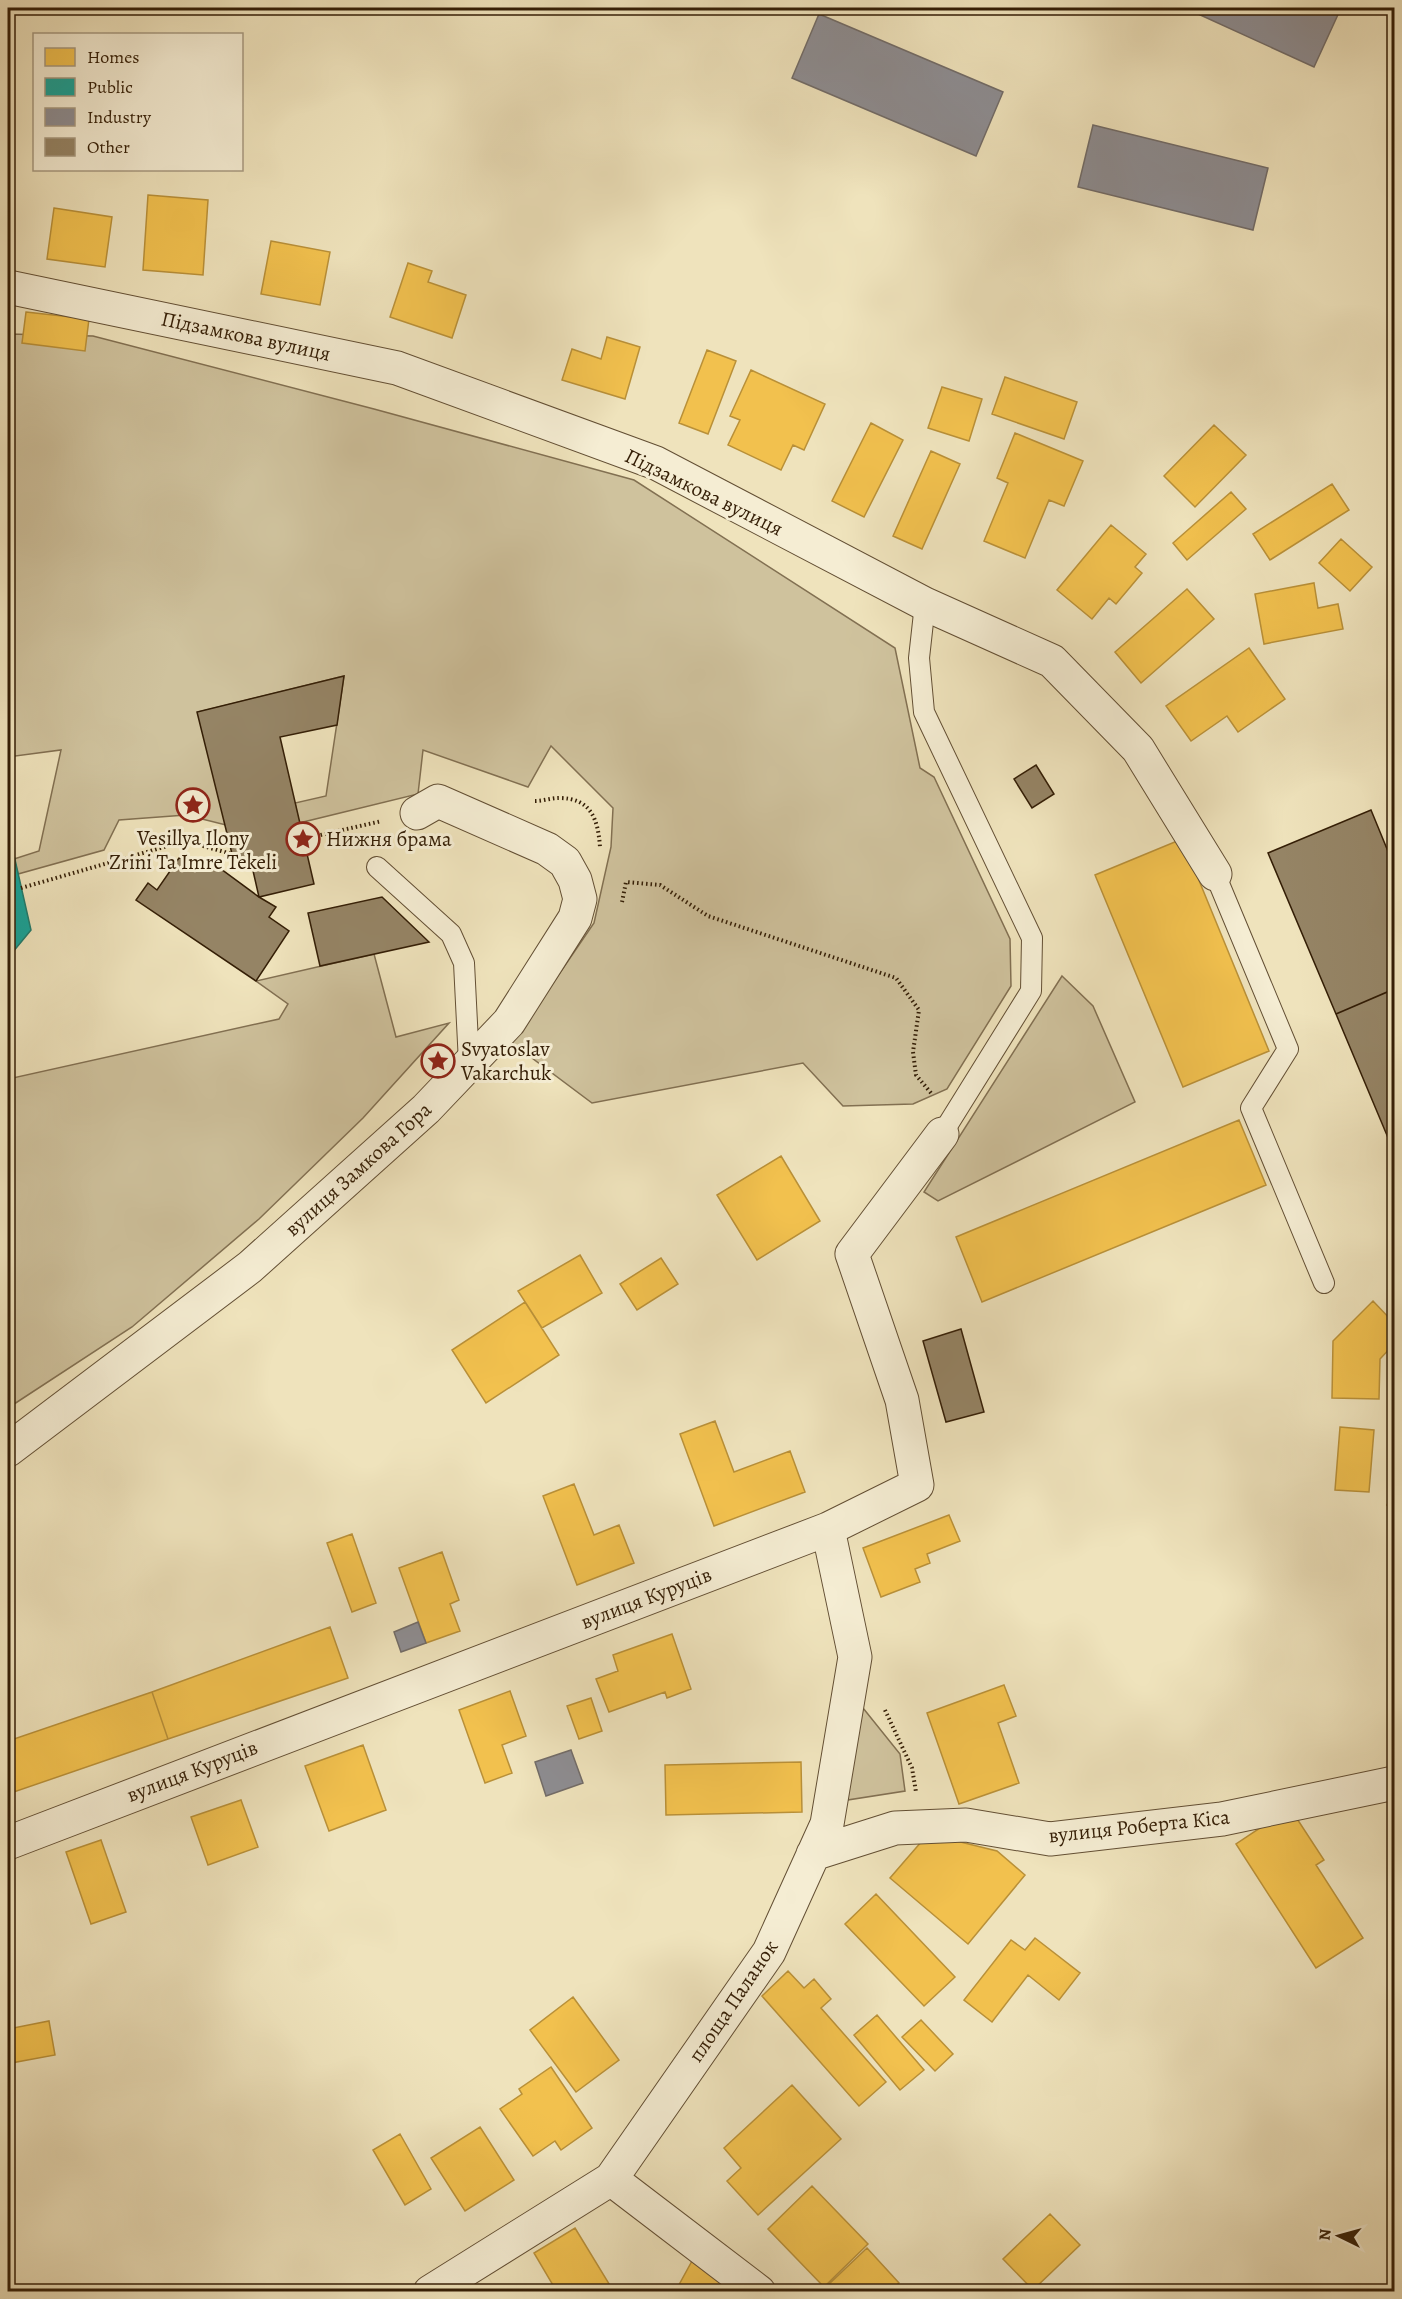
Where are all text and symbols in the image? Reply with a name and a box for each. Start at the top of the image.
legend [33,33,243,171]
text: Homes [87,45,139,69]
text: Public [87,75,133,99]
text: Industry [87,105,152,129]
text: Other [87,135,130,159]
street label: Підзамкова вулиця [159,304,333,368]
street label: Підзамкова вулиця [620,442,788,542]
place icon: Vesillya Ilony Zrini Ta Imre Tekeli [175,787,211,823]
place icon: Нижня брама [285,821,321,857]
place label: Vesillya Ilony Zrini Ta Imre Tekeli [109,824,277,876]
place label: Нижня брама [326,825,452,853]
place label: Svyatoslav Vakarchuk [460,1035,552,1087]
place icon: Svyatoslav Vakarchuk [420,1043,456,1079]
street label: вулиця Замкова Гора [279,1095,438,1242]
street label: вулиця Куруців [576,1560,716,1636]
street label: вулиця Куруців [122,1733,262,1809]
street label: вулиця Роберта Кіса [1047,1803,1231,1849]
street label: площа Паланок [682,1934,784,2068]
north arrow [1309,2206,1369,2266]
text: N [1314,2228,1337,2242]

